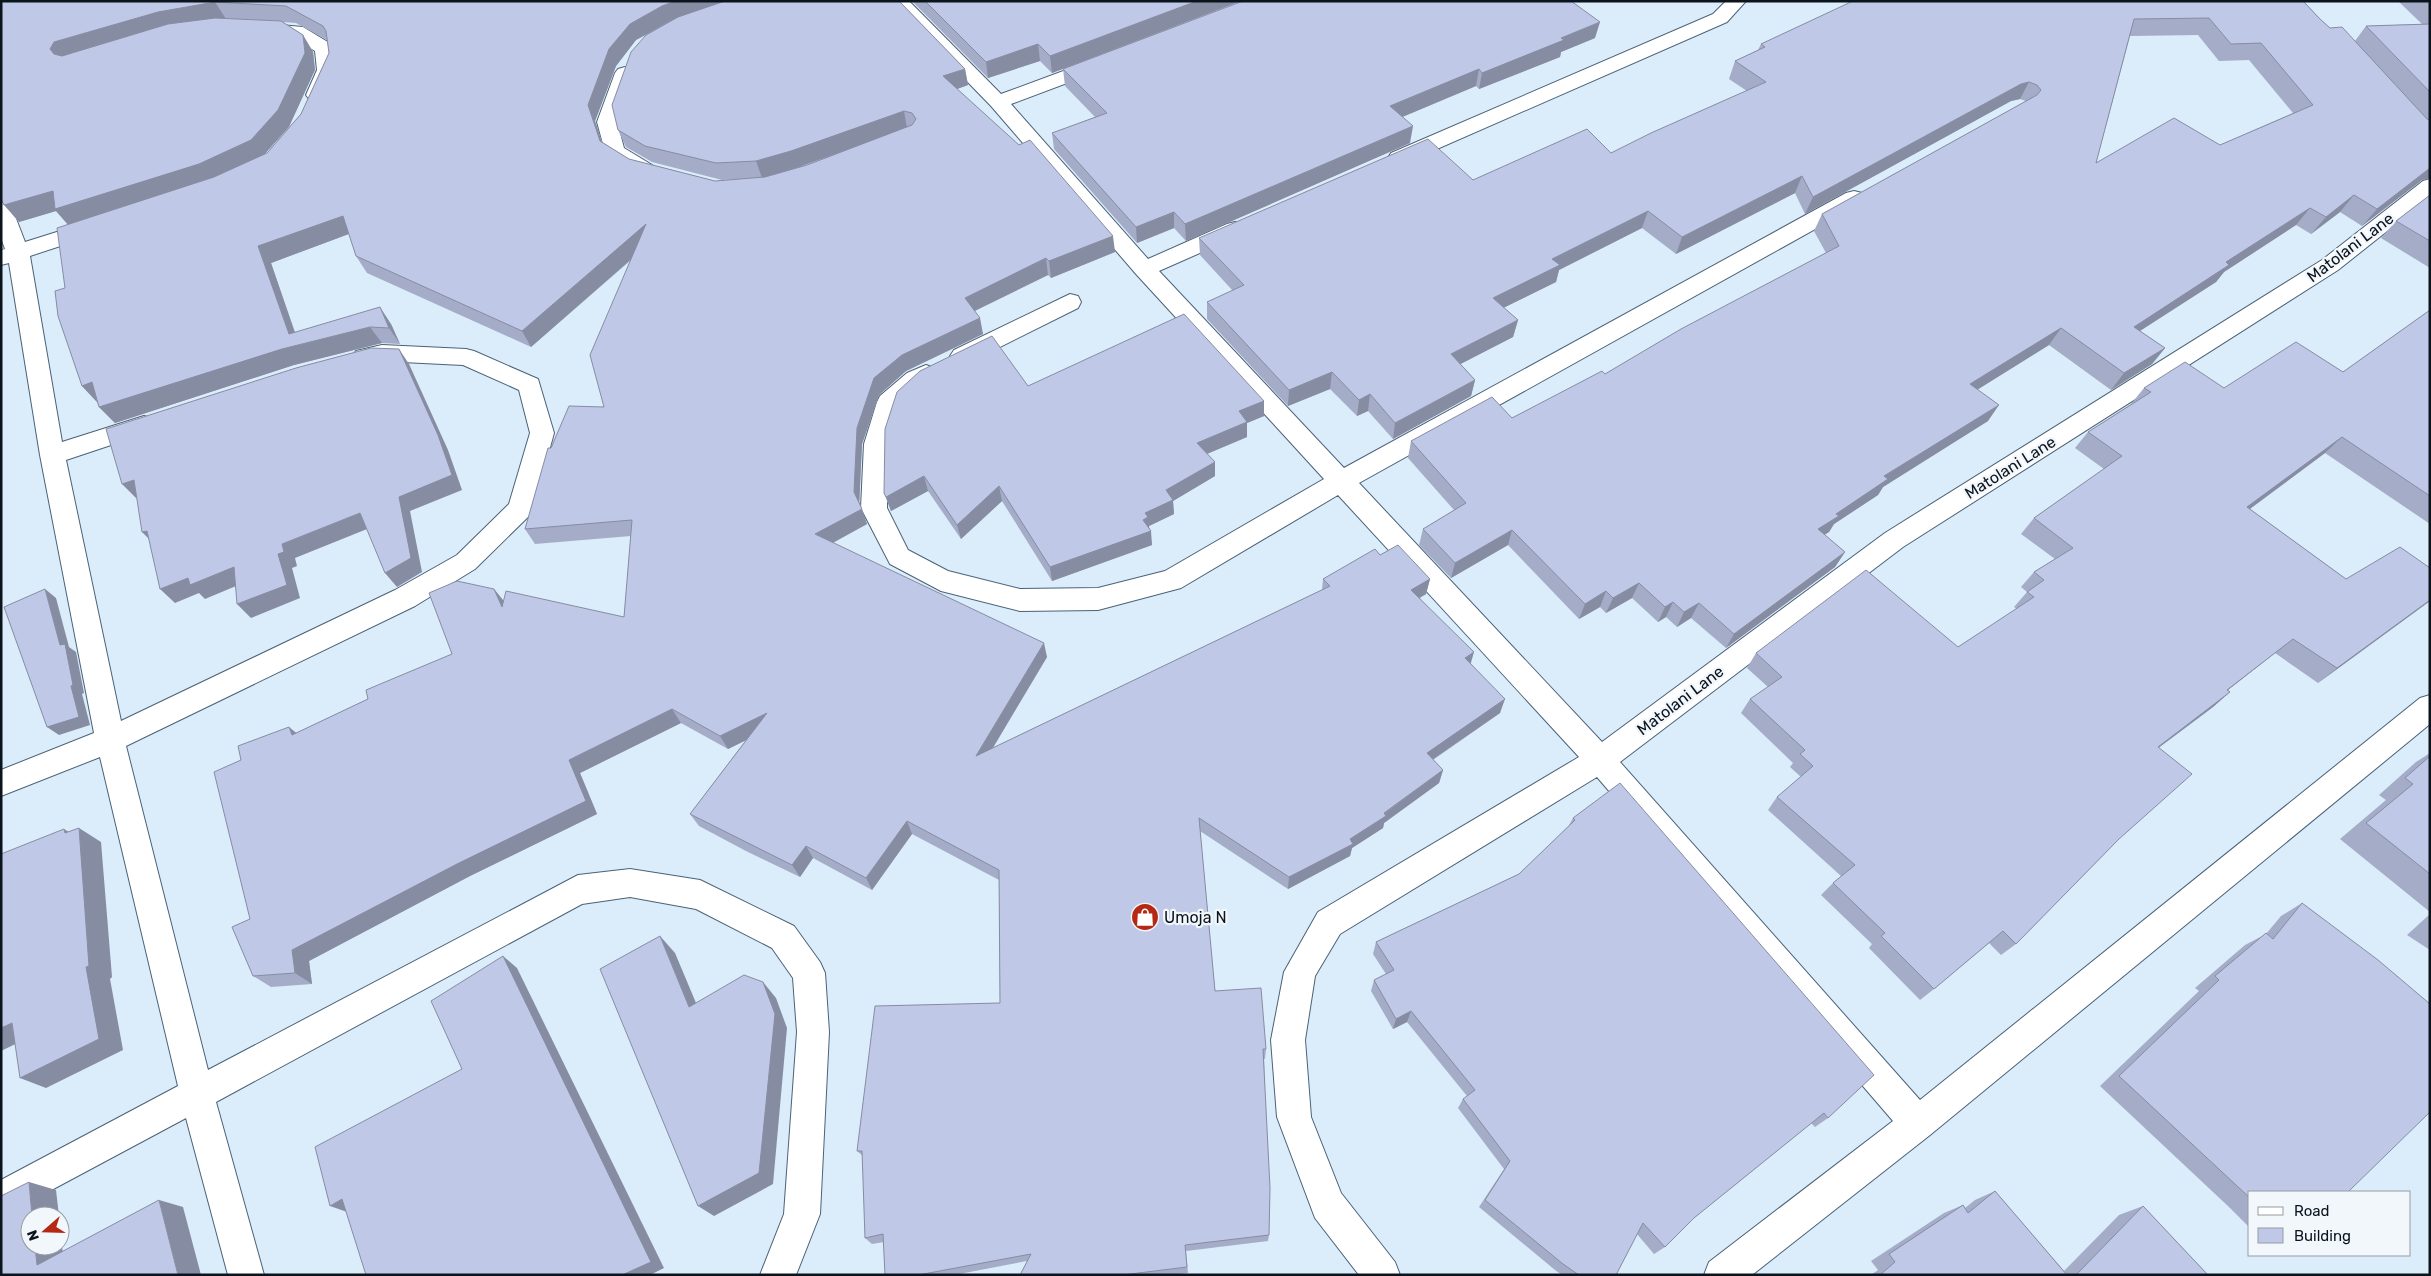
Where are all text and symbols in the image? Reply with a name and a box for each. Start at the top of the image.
street label: Matolani Lane [2303,209,2397,286]
street label: Matolani Lane [1961,432,2059,503]
street label: Matolani Lane [1633,662,1727,739]
shop icon: Umoja N [1130,902,1160,932]
place label: Umoja N [1164,908,1227,927]
legend [2248,1191,2411,1256]
text: Road [2294,1202,2330,1220]
north arrow [20,1206,70,1256]
text: Building [2294,1227,2351,1245]
text: N [24,1228,43,1243]

